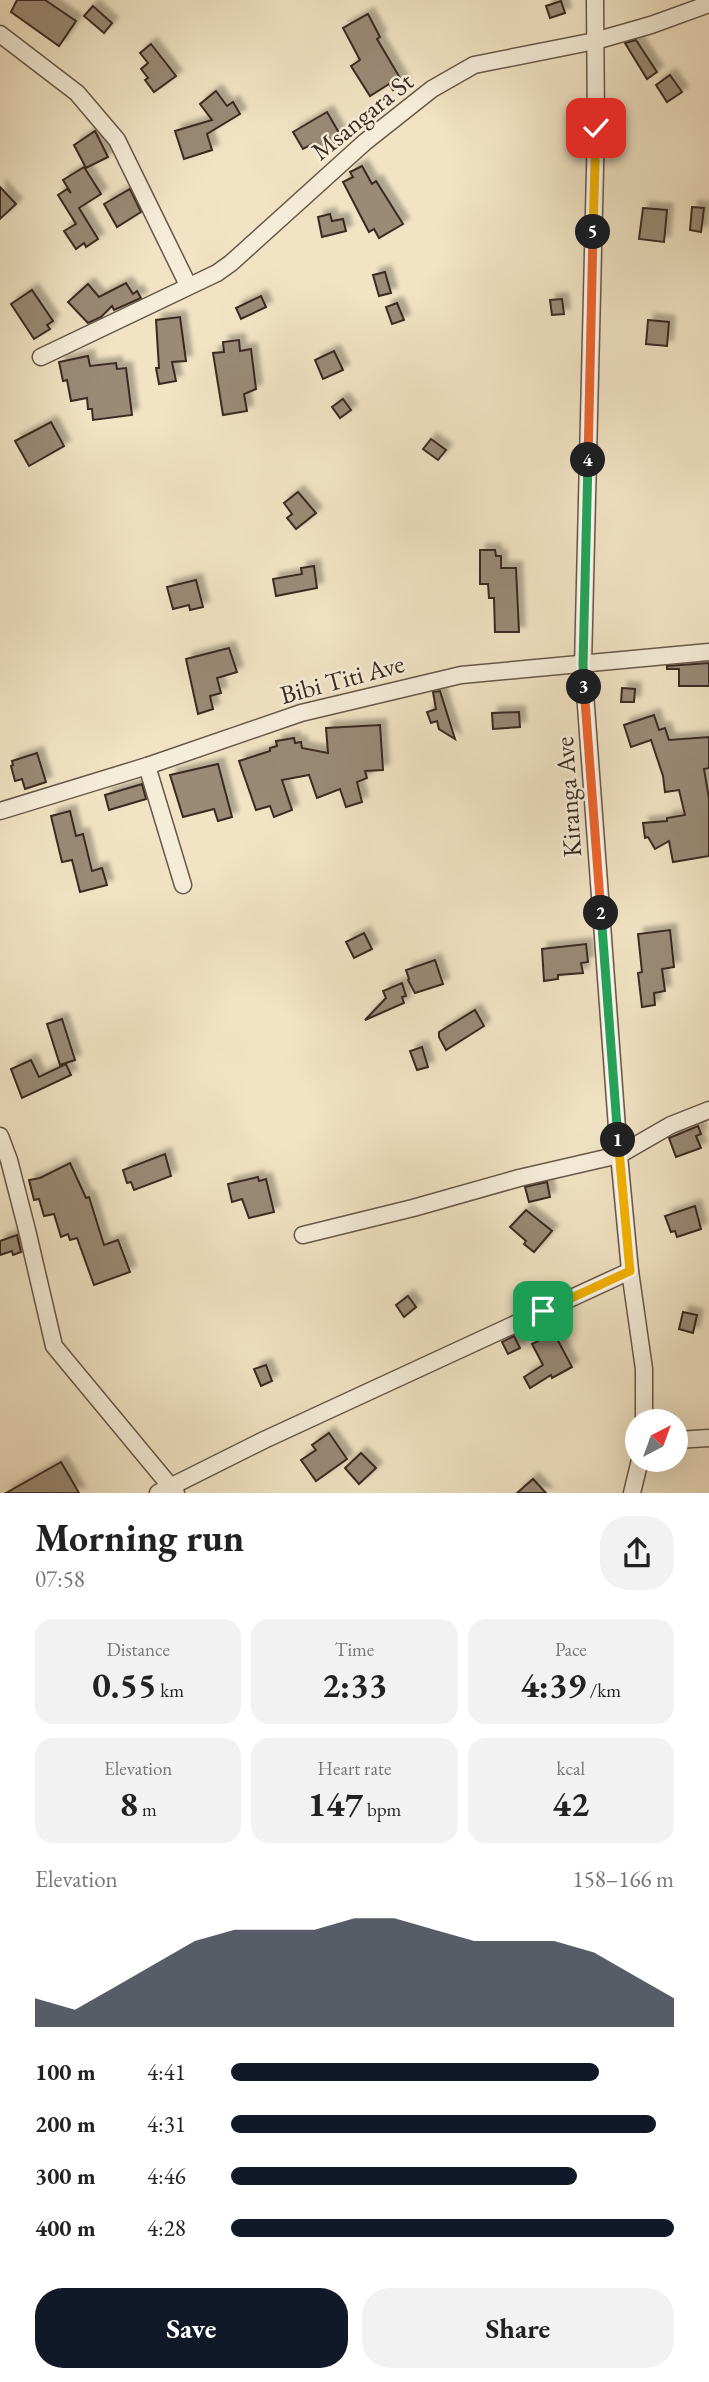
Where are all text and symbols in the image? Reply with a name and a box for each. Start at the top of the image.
street label: Msangara St [304,64,420,168]
pin [566,98,626,158]
icon: check [577,109,615,147]
pin: 5 [576,215,610,250]
text: 5 [587,219,598,244]
pin: 4 [570,442,606,477]
text: 4 [582,447,593,472]
street label: Bibi Titi Ave [276,646,408,712]
pin: 3 [566,670,602,704]
text: 3 [578,674,589,699]
street label: Kiranga Ave [547,736,589,858]
pin: 2 [584,895,618,930]
text: 2 [595,900,606,925]
pin: 1 [600,1122,636,1158]
text: 1 [612,1127,623,1152]
pin [513,1281,573,1341]
icon: arrive [524,1292,562,1330]
north arrow [625,1409,688,1472]
map controls [625,1409,688,1472]
text: Morning run [35,1513,244,1562]
button: share [600,1516,674,1590]
text: 07:58 [35,1564,85,1594]
text: Distance [106,1637,170,1662]
text: Time [335,1637,374,1662]
text: Pace [555,1637,587,1662]
text: 0.55 [92,1662,157,1707]
text: 2:33 [322,1662,387,1707]
text: 4:39 [521,1662,586,1707]
text: km [157,1678,184,1703]
text: /km [586,1678,621,1703]
text: Elevation [104,1756,172,1781]
text: Heart rate [318,1756,391,1781]
text: kcal [557,1756,585,1781]
text: 8 [120,1781,138,1826]
text: 147 [308,1781,363,1826]
text: 42 [552,1781,589,1826]
text: m [138,1797,157,1822]
text: bpm [363,1797,401,1822]
text: Elevation [35,1864,118,1894]
text: 158–166 m [573,1864,674,1894]
text: 100 m [35,2057,96,2087]
text: 4:41 [147,2057,186,2087]
text: 200 m [35,2109,96,2139]
text: 4:31 [147,2109,186,2139]
text: 300 m [35,2161,96,2191]
text: 4:46 [147,2161,186,2191]
text: 400 m [35,2213,96,2243]
text: 4:28 [147,2213,186,2243]
button: Save [35,2288,348,2368]
button: Share [362,2288,674,2368]

